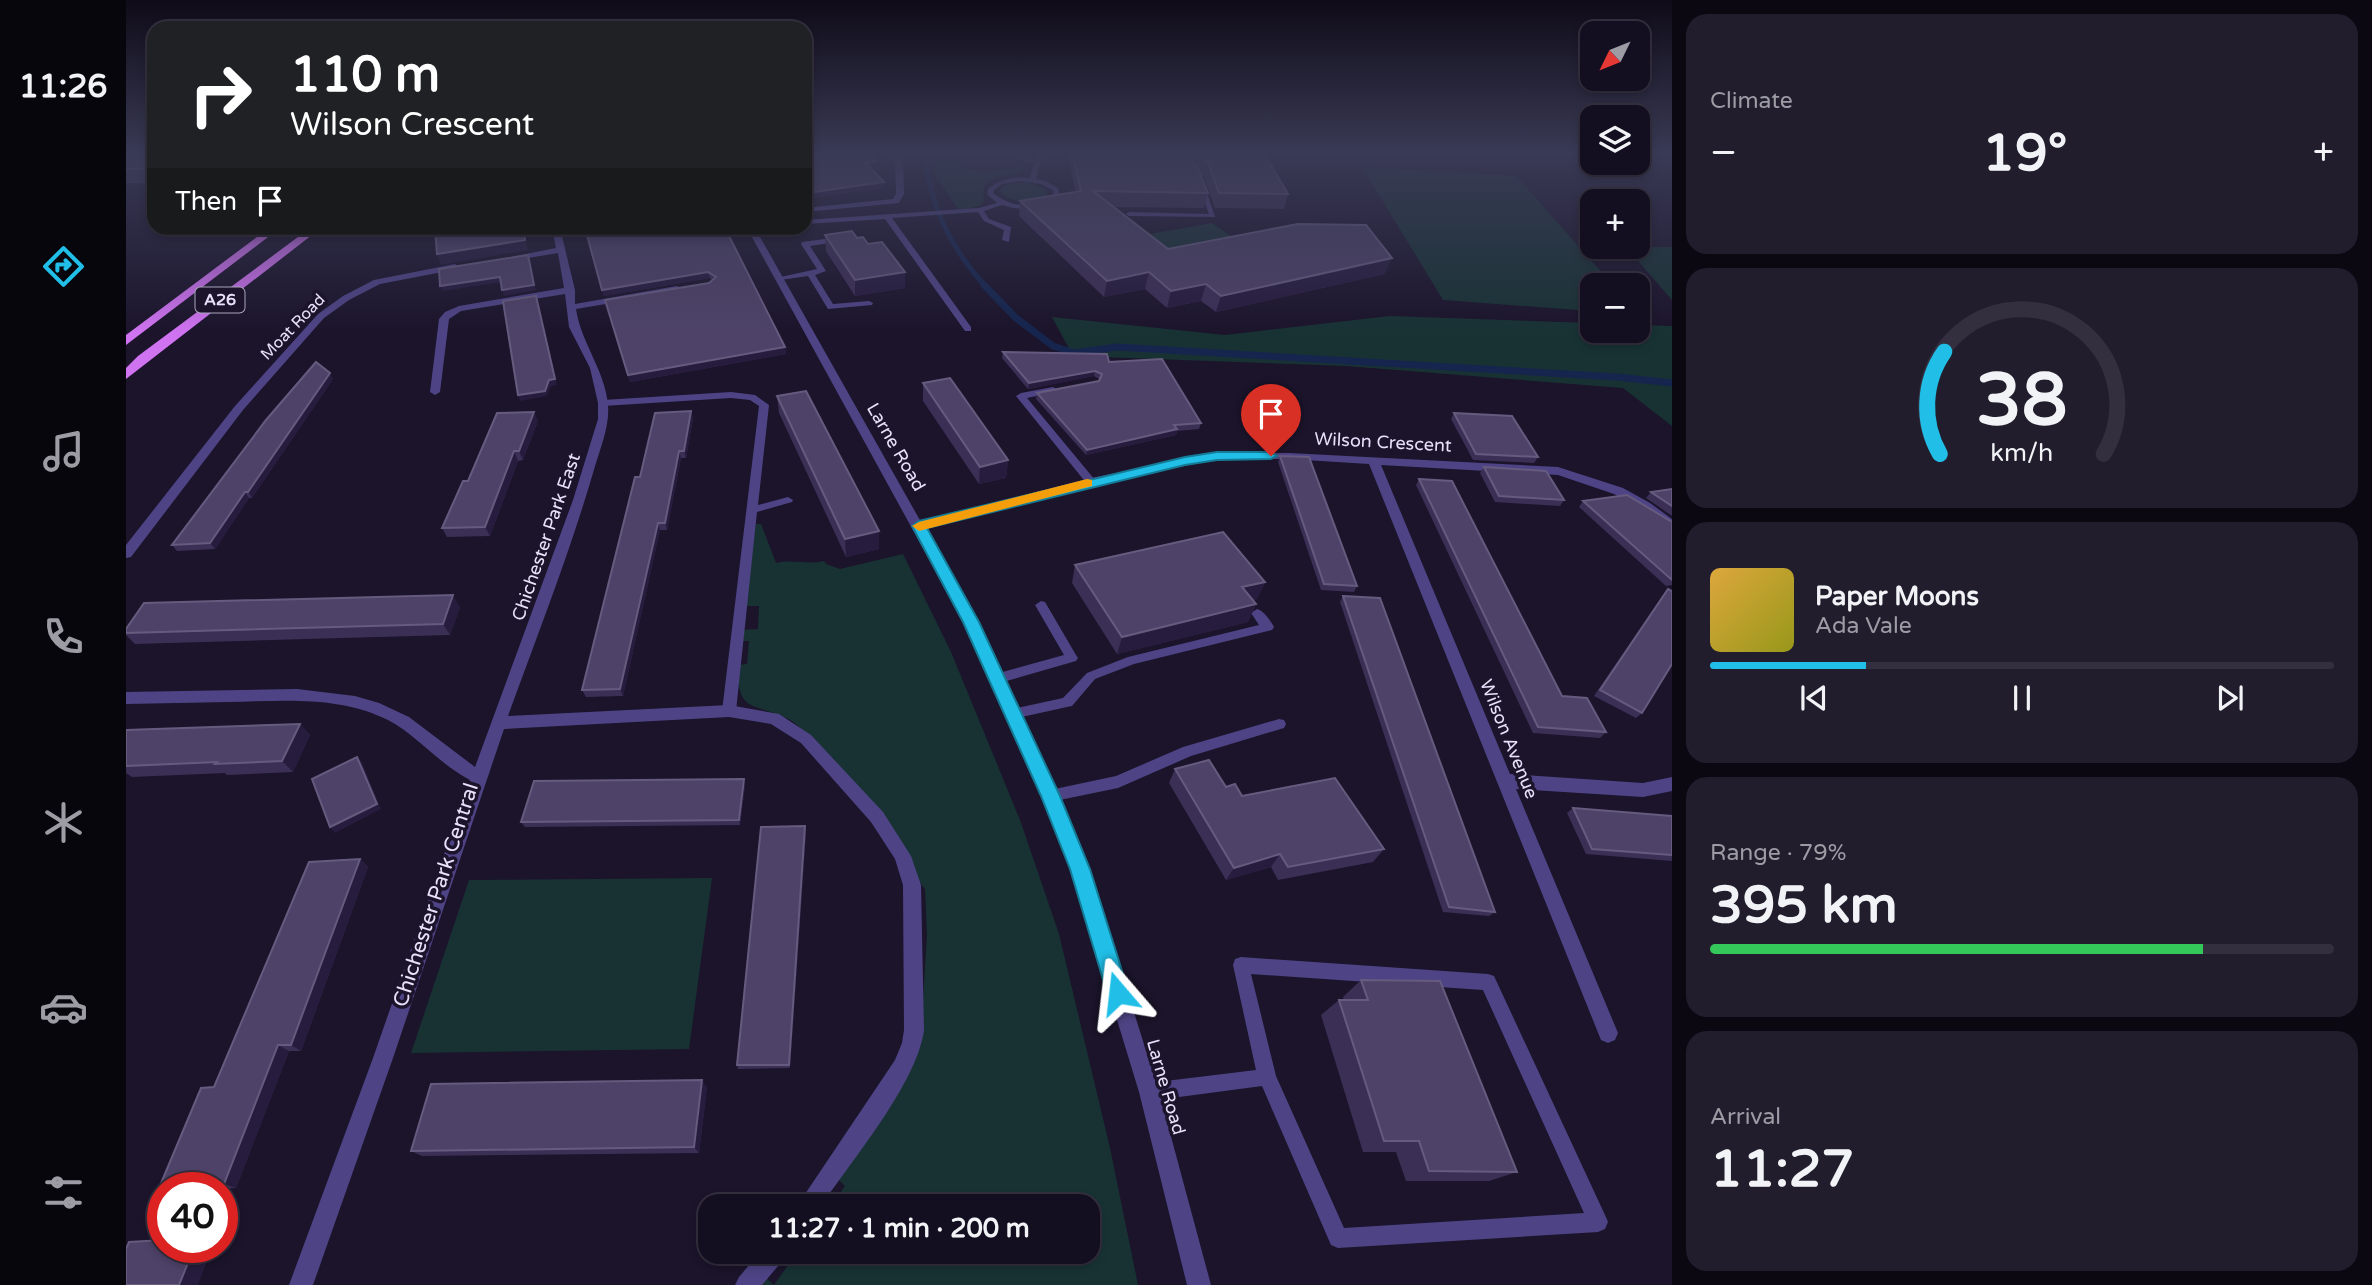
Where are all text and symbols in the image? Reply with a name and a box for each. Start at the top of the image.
north arrow [1580,21,1650,91]
map controls [1580,21,1650,343]
text: 110 m [290,46,440,105]
icon: right [175,49,266,140]
text: 11:26 [19,68,107,106]
text: Climate [1710,87,1793,115]
button: layers [1580,105,1650,175]
text: Wilson Crescent [290,106,534,144]
text: 19° [1982,122,2067,185]
text: − [1710,130,1737,176]
text: + [2313,130,2334,176]
icon: arrive [251,182,289,220]
text: Then [175,186,237,217]
button: + [1580,189,1650,259]
icon: directions [39,242,88,291]
button: − [1580,273,1650,343]
road number: A26 [196,288,245,312]
street label: Moat Road [257,290,329,364]
text: 38 [1976,358,2068,446]
pin [1241,384,1301,456]
icon: arrive [1252,395,1290,433]
street label: Larne Road [862,399,930,495]
icon: music [39,427,88,476]
street label: Wilson Crescent [1314,427,1452,457]
text: km/h [1991,438,2053,468]
street label: Chichester Park East [507,450,585,624]
text: Paper Moons [1815,581,1979,612]
icon: phone [39,612,88,661]
text: Ada Vale [1815,612,1912,640]
street label: Wilson Avenue [1475,676,1543,802]
icon: previous [1795,679,1833,717]
icon: pause [2003,679,2041,717]
icon: next [2211,679,2249,717]
street label: Chichester Park Central [388,780,484,1010]
icon: climate [39,798,88,847]
text: Range · 79% [1710,839,1846,867]
text: 395 km [1710,874,1898,937]
position arrow [1081,956,1155,1030]
icon: car [39,983,88,1032]
street label: Larne Road [1142,1037,1190,1137]
text: Arrival [1710,1103,1781,1131]
text: 11:27 [1710,1138,1854,1201]
icon: filters [39,1168,88,1217]
speed limit sign: 40 [147,1172,238,1263]
text: 11:27 · 1 min · 200 m [768,1213,1030,1244]

